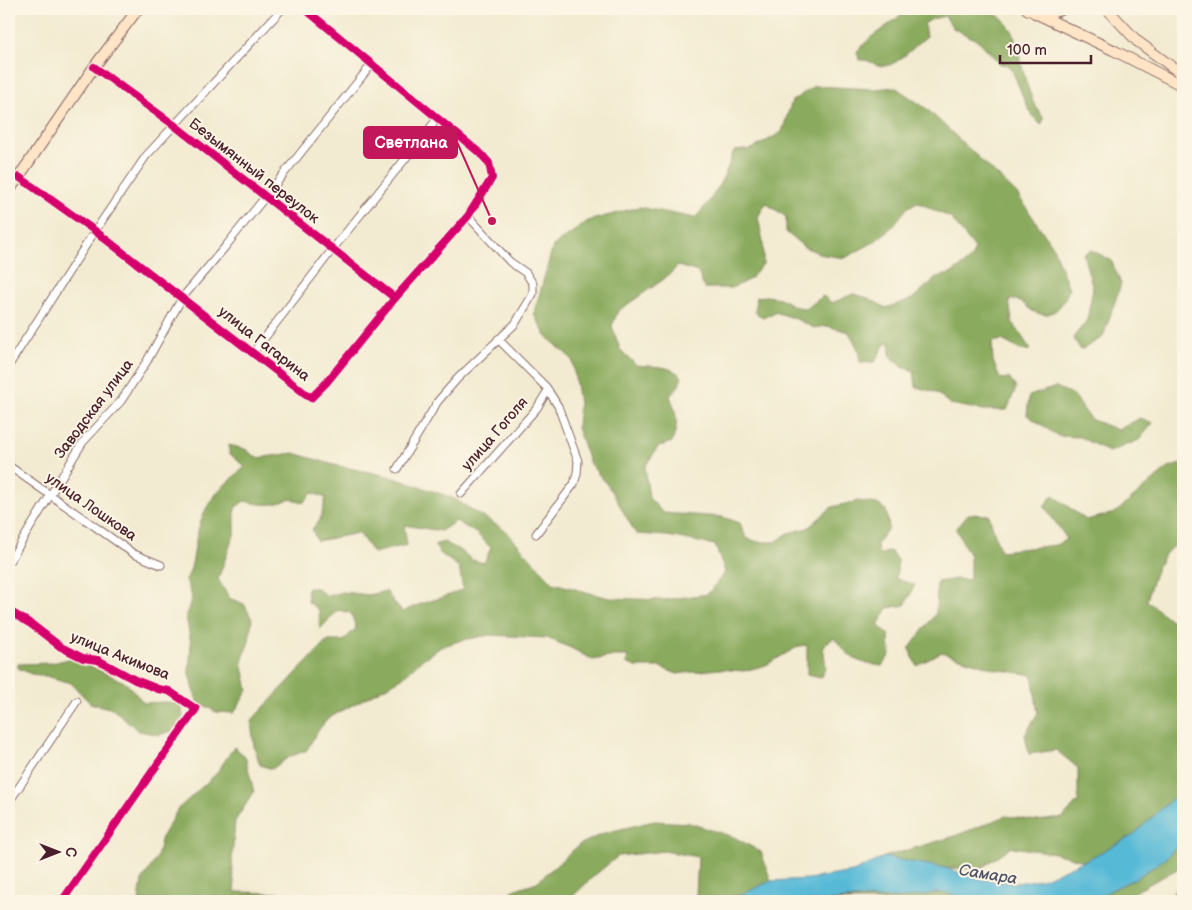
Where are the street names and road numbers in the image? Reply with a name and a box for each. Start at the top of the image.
street label: Безымянный переулок [185,114,323,228]
street label: улица Гагарина [214,302,314,386]
street label: Заводская улица [50,355,138,463]
street label: улица Гоголя [458,393,532,475]
street label: улица Лошкова [42,469,140,545]
street label: улица Акимова [68,627,173,685]

